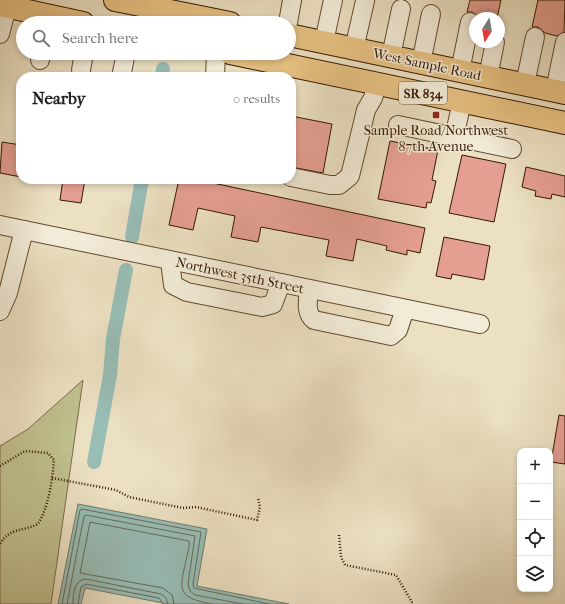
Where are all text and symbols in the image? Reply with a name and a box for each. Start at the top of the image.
north arrow [469,12,505,48]
search box [16,16,296,60]
icon: search [30,27,52,49]
text: Search here [62,29,138,47]
street label: West Sample Road [370,44,483,84]
road number: SR 834 [399,82,447,104]
text: Nearby [32,88,86,108]
text: 0 results [233,91,280,106]
marker: Sample Road/Northwest 87th Avenue [431,110,441,120]
place label: Sample Road/Northwest 87th Avenue [364,122,508,155]
street label: Northwest 35th Street [174,254,306,297]
map controls [517,448,553,592]
button: + [517,448,553,484]
button: − [517,484,553,520]
button: locate [517,520,553,556]
button: layers [517,556,553,592]

